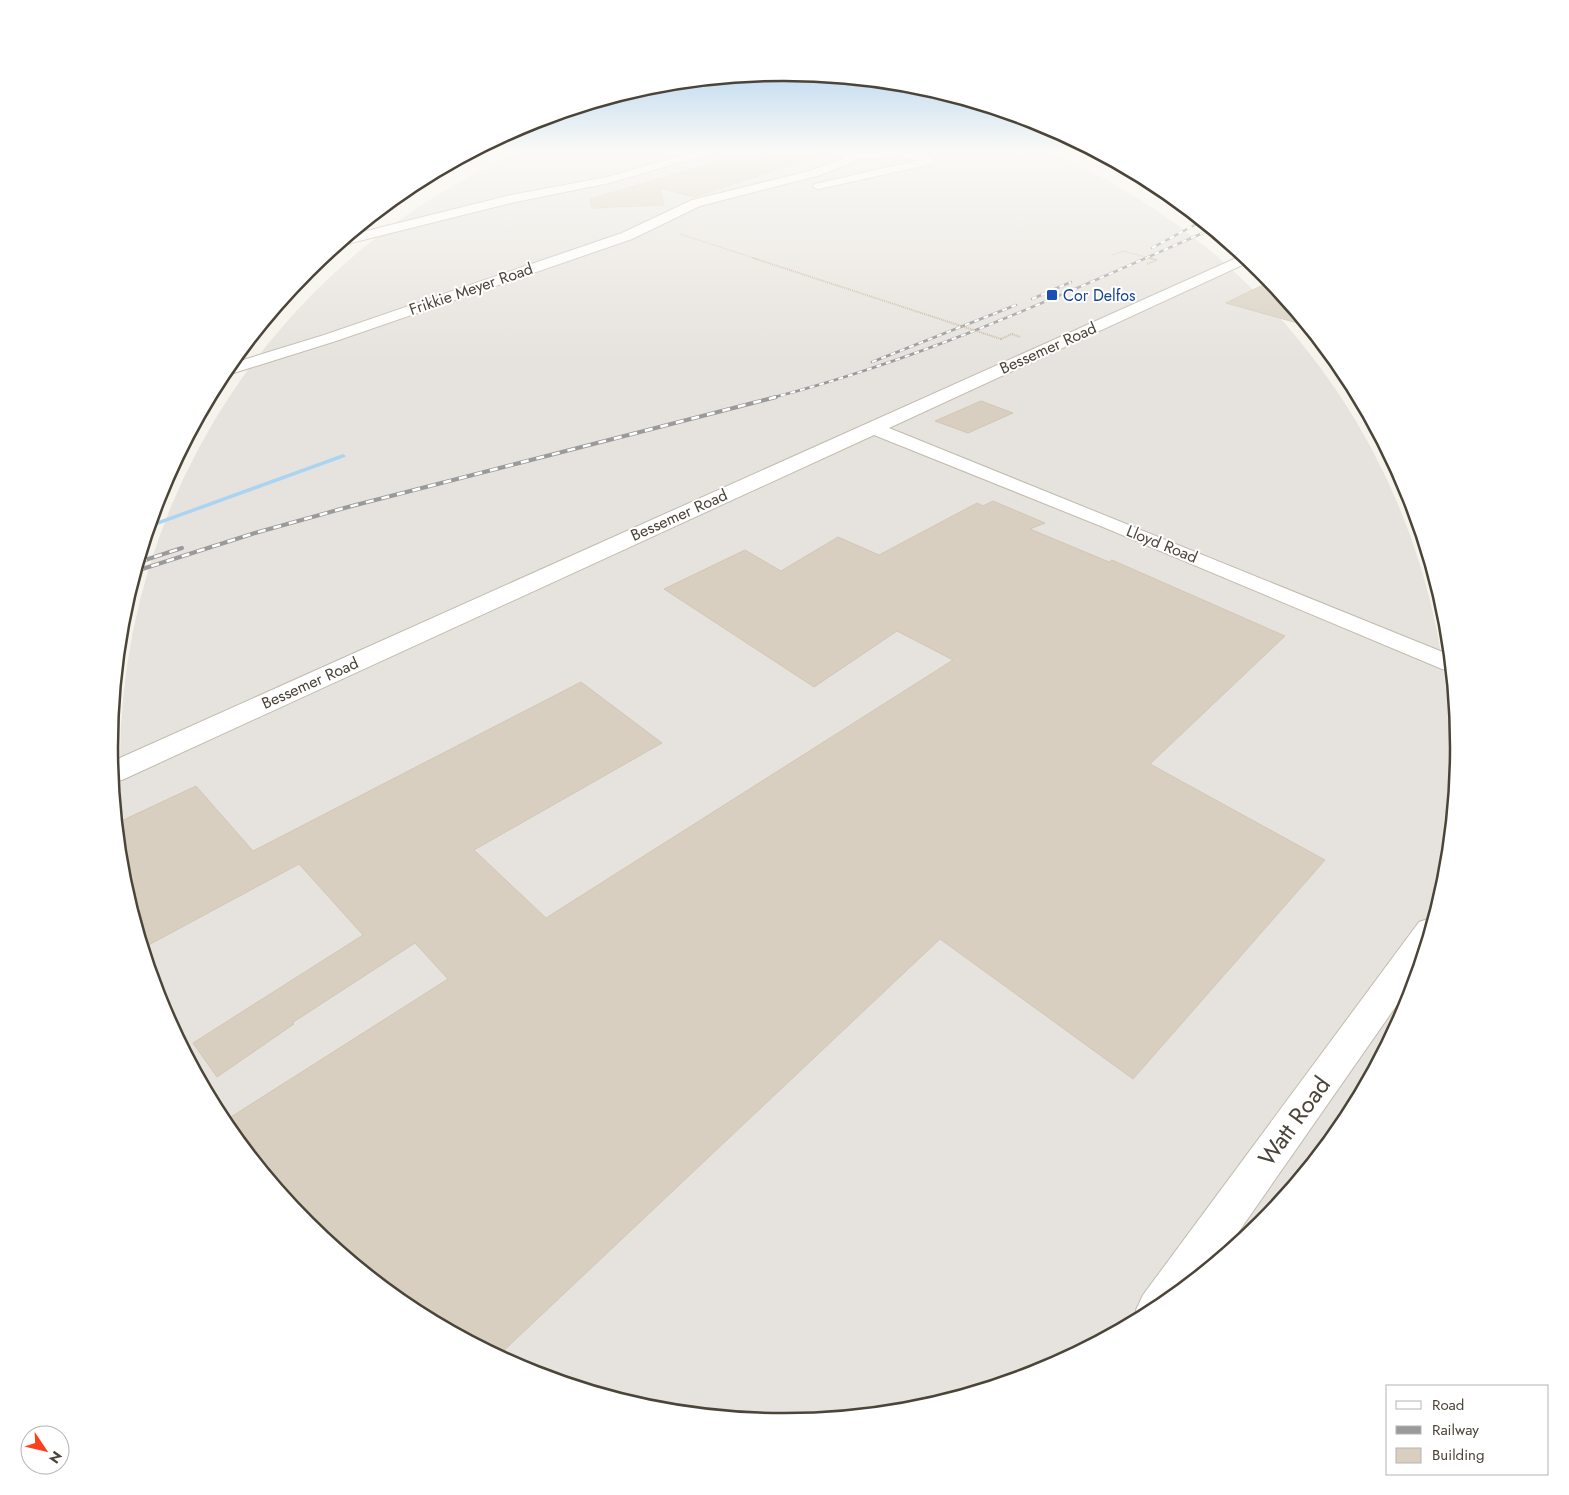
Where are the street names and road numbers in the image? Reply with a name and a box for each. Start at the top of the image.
street label: Frikkie Meyer Road [406,257,536,321]
street label: Bessemer Road [996,316,1100,380]
street label: Bessemer Road [627,483,731,547]
street label: Lloyd Road [1123,519,1201,569]
street label: Bessemer Road [258,651,362,715]
street label: Watt Road [1249,1069,1339,1173]

